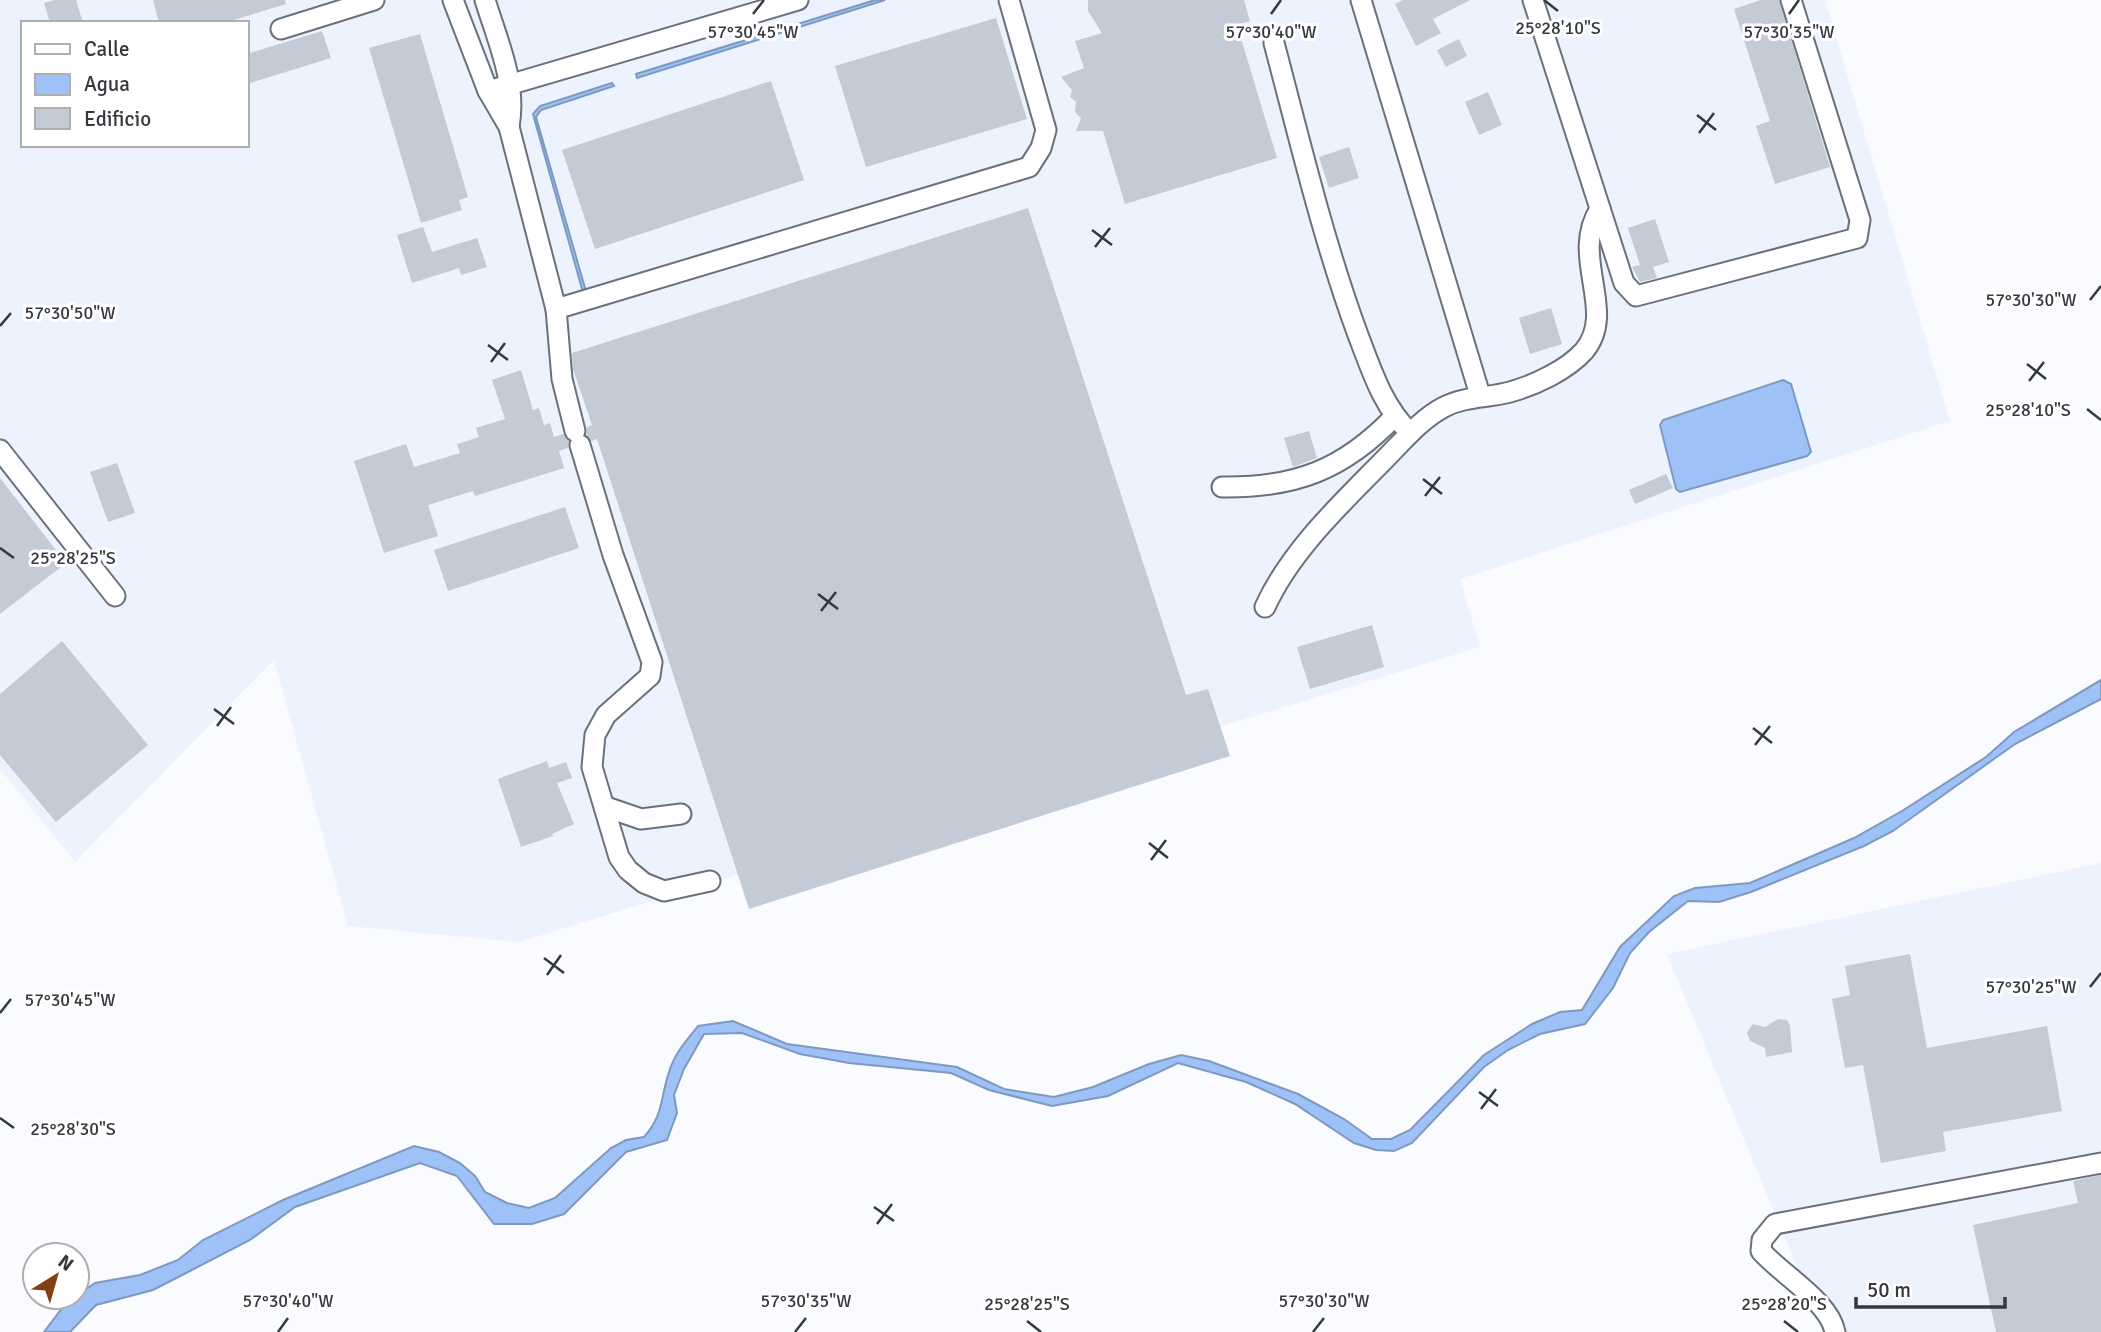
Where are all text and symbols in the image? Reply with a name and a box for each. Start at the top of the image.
text: 25°28'10"S [1515,17,1601,39]
legend [21,21,248,147]
text: 57°30'45"W [708,21,798,43]
text: 57°30'40"W [1226,21,1316,43]
text: 57°30'35"W [1744,21,1834,43]
text: Calle [84,36,130,62]
text: Agua [84,71,130,97]
text: Edificio [84,106,151,132]
text: 57°30'30"W [1986,289,2076,311]
text: 57°30'50"W [25,302,115,324]
text: 25°28'10"S [1985,399,2071,421]
text: 25°28'25"S [30,547,116,569]
text: 57°30'25"W [1986,976,2076,998]
text: 57°30'45"W [25,989,115,1011]
text: 25°28'30"S [30,1118,116,1140]
north arrow [21,1241,91,1311]
text: N [53,1250,78,1277]
scale bar [1856,1266,2005,1310]
text: 50 m [1867,1277,1911,1303]
text: 57°30'40"W [243,1290,333,1312]
text: 57°30'35"W [761,1290,851,1312]
text: 57°30'30"W [1279,1290,1369,1312]
text: 25°28'25"S [984,1293,1070,1315]
text: 25°28'20"S [1741,1293,1827,1315]

